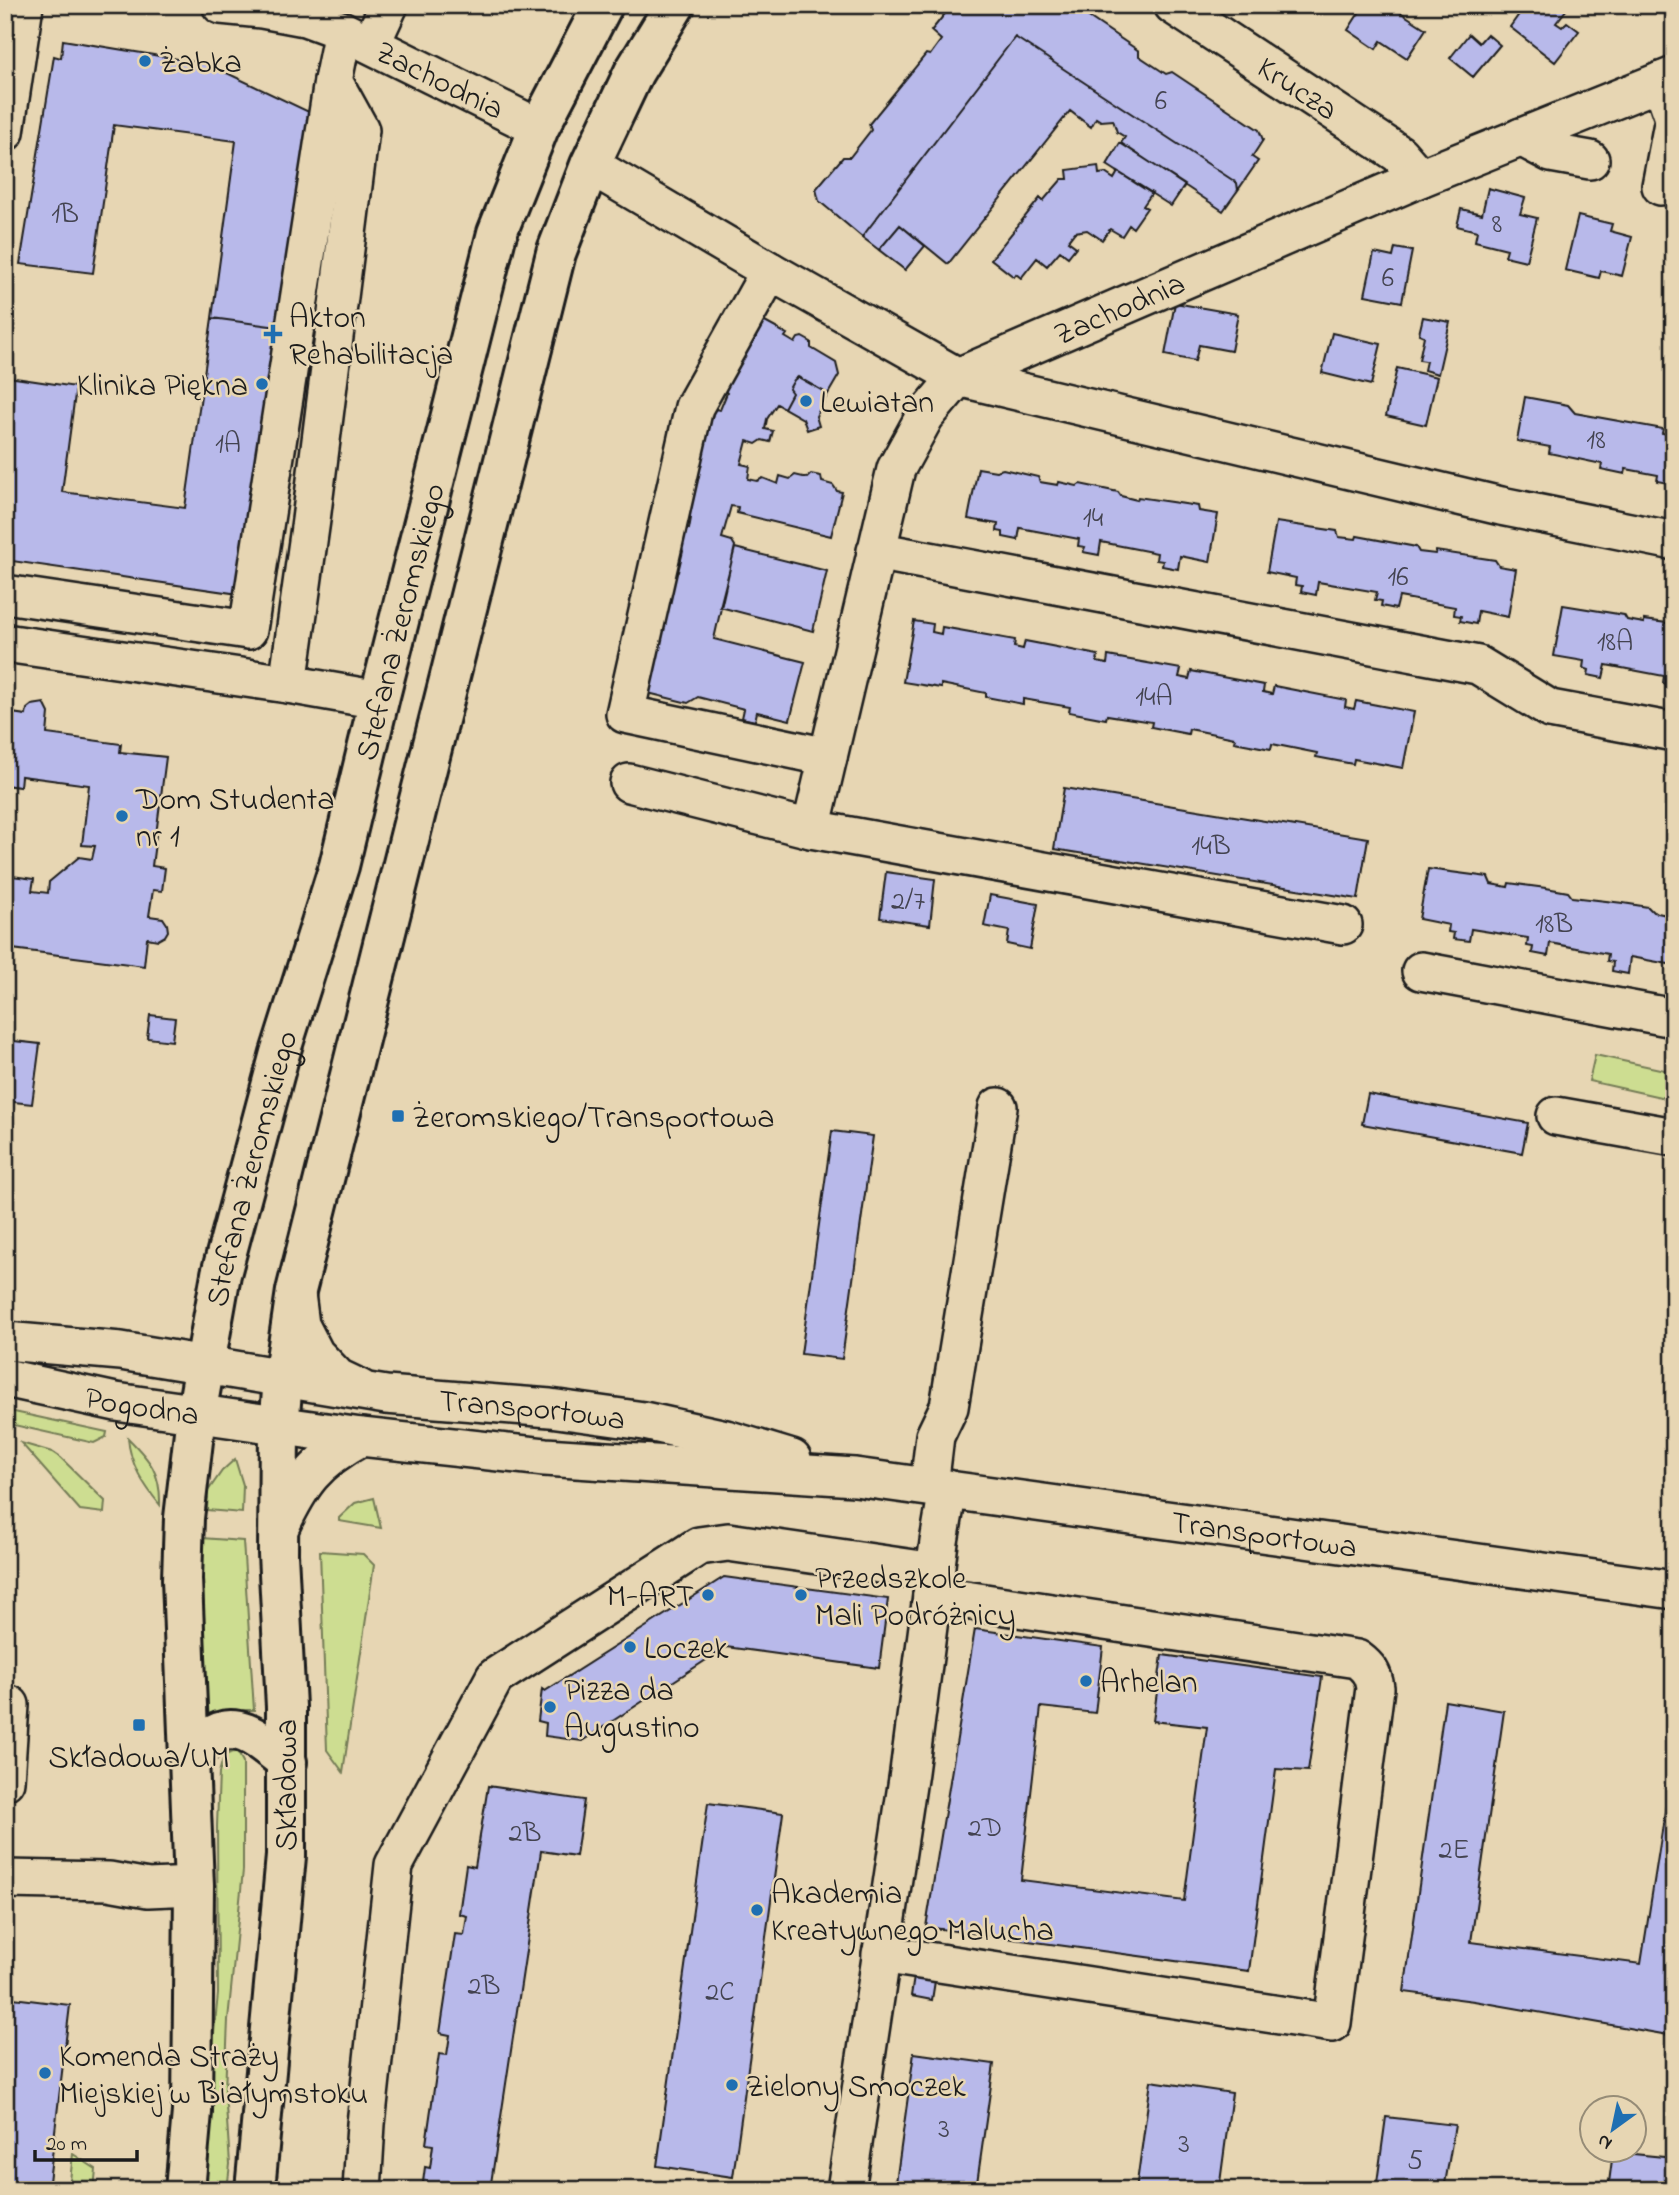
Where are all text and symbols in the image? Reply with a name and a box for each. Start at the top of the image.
street label: Zachodnia [366,31,511,134]
place label: Żabka [159,41,242,88]
street label: Krucza [1246,46,1346,134]
marker: Żabka [137,53,153,69]
house number: 6 [1155,82,1167,123]
house number: 1B [51,195,79,236]
house number: 8 [1492,205,1502,246]
house number: 6 [1382,259,1394,300]
street label: Zachodnia [1048,262,1193,360]
place label: Akton Rehabilitacja [289,296,453,380]
marker: Akton Rehabilitacja [263,324,283,344]
place label: Klinika Piękna [77,364,248,411]
marker: Klinika Piękna [254,376,270,392]
place label: Lewiatan [820,381,934,428]
marker: Lewiatan [798,393,814,409]
house number: 18 [1586,421,1606,462]
house number: 1A [215,425,241,466]
street label: Stefana Żeromskiego [345,479,460,766]
house number: 14 [1083,499,1104,540]
house number: 16 [1387,558,1409,599]
house number: 18A [1597,623,1633,664]
house number: 14A [1135,678,1173,719]
place label: Dom Studenta nr 1 [135,778,335,862]
marker: Dom Studenta nr 1 [114,808,130,824]
house number: 14B [1191,827,1231,868]
house number: 2/7 [891,882,926,923]
house number: 18B [1535,905,1573,946]
street label: Stefana Żeromskiego [196,1025,313,1311]
place label: Żeromskiego/Transportowa [412,1096,775,1143]
marker: Żeromskiego/Transportowa [390,1108,406,1124]
street label: Pogodna [80,1376,202,1441]
street label: Transportowa [437,1379,628,1445]
street label: Transportowa [1168,1501,1360,1573]
place label: Przedszkole Mali Podróżnicy [815,1557,1016,1641]
place label: M-ART [607,1575,694,1622]
marker: M-ART [700,1587,716,1603]
marker: Przedszkole Mali Podróżnicy [793,1587,809,1603]
place label: Loczek [644,1627,729,1674]
marker: Loczek [622,1639,638,1655]
place label: Arhelan [1100,1661,1198,1708]
place label: Pizza da Augustino [564,1669,700,1753]
marker: Arhelan [1078,1673,1094,1689]
marker: Pizza da Augustino [542,1699,558,1715]
marker: Składowa/UM [131,1717,147,1733]
street label: Składowa [265,1719,312,1851]
place label: Składowa/UM [48,1736,230,1783]
house number: 2D [968,1809,1002,1850]
house number: 2B [509,1814,541,1855]
house number: 2E [1439,1831,1469,1872]
place label: Akademia Kreatywnego Malucha [771,1872,1054,1956]
marker: Akademia Kreatywnego Malucha [749,1902,765,1918]
house number: 2B [468,1967,500,2008]
house number: 2C [705,1973,735,2014]
place label: Komenda Straży Miejskiej w Białymstoku [59,2035,368,2119]
marker: Komenda Straży Miejskiej w Białymstoku [37,2065,53,2081]
place label: Zielony Smoczek [746,2065,967,2112]
marker: Zielony Smoczek [724,2077,740,2093]
north arrow [1578,2094,1648,2164]
house number: 3 [938,2110,950,2151]
scale bar [35,2118,136,2162]
house number: 3 [1178,2125,1190,2166]
text: N [1592,2126,1618,2156]
text: 20 m [46,2130,87,2160]
house number: 5 [1407,2141,1423,2182]

